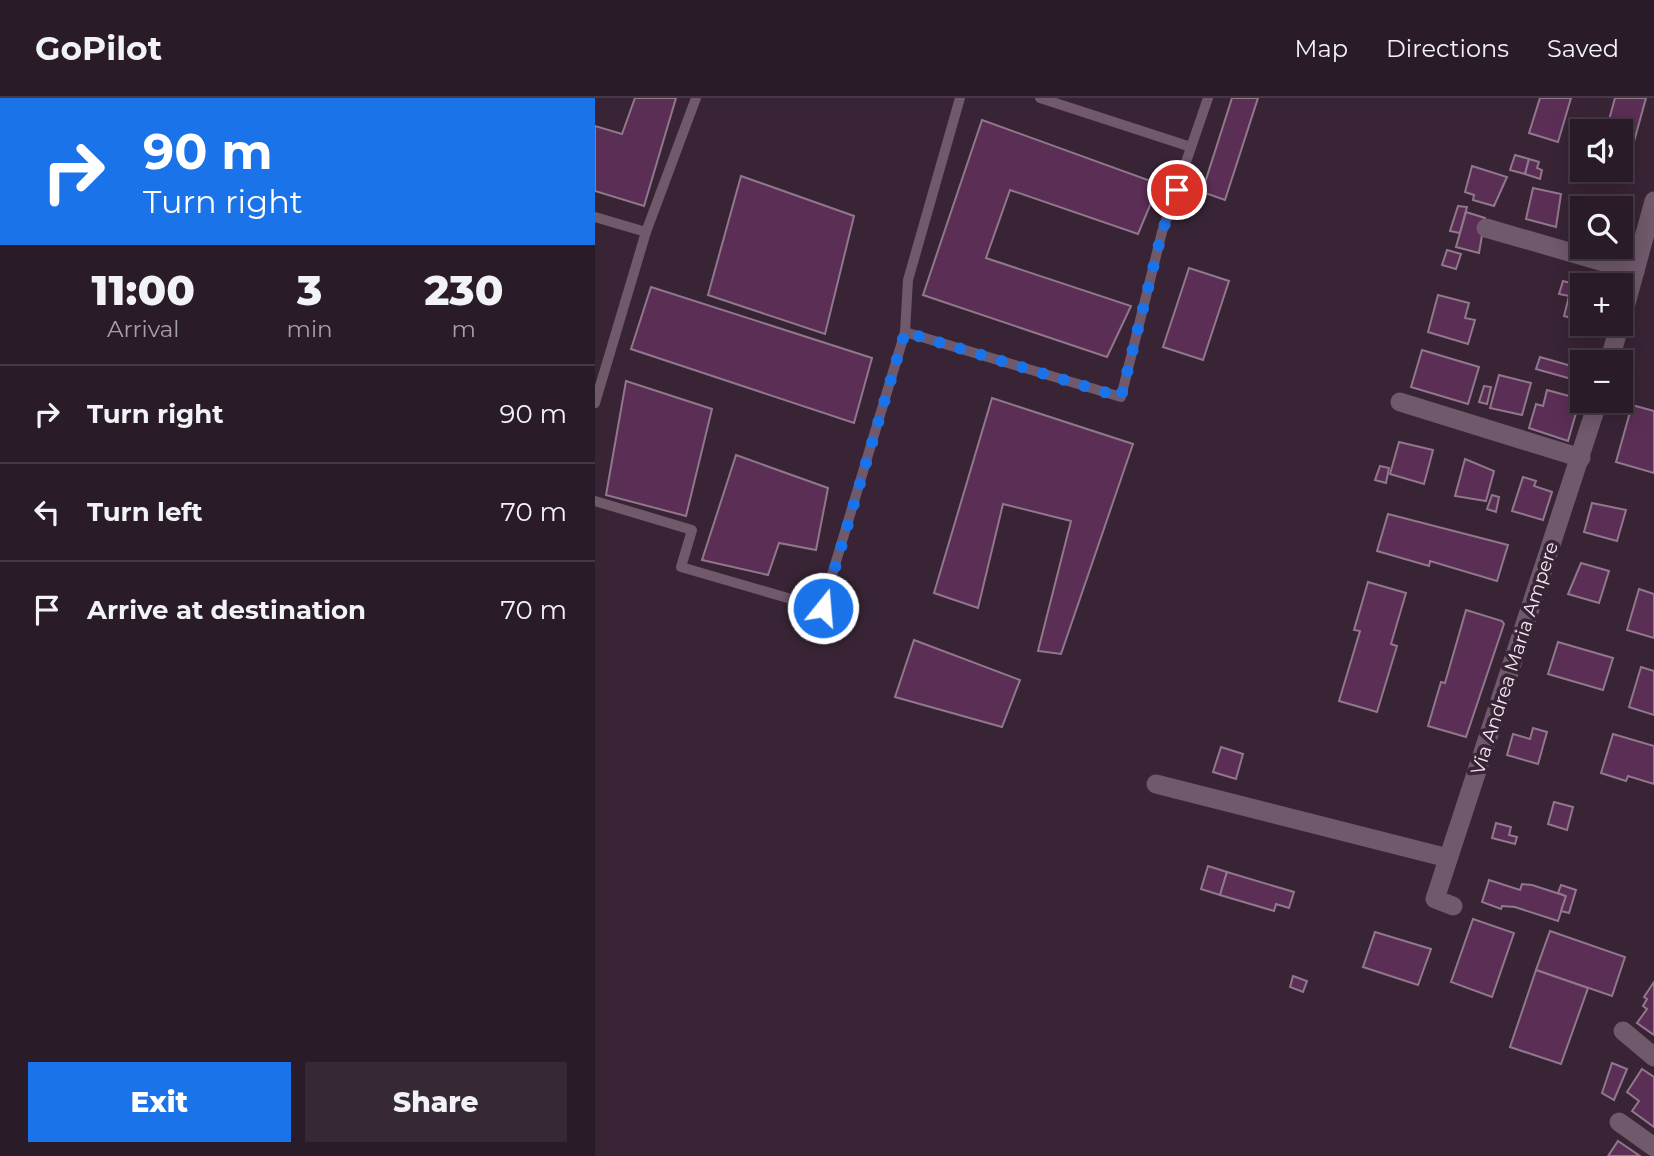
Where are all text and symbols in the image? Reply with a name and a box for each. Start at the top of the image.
text: GoPilot [35,28,162,68]
text: Map [1295,34,1348,63]
text: Directions [1386,34,1509,63]
text: Saved [1547,34,1619,63]
map controls [1570,119,1633,413]
button: sound [1570,119,1633,182]
text: 90 m [143,122,273,181]
icon: right [28,126,119,217]
pin [1147,160,1207,220]
icon: arrive [1158,171,1196,209]
text: Turn right [143,182,303,221]
button: search [1570,196,1633,259]
text: 11:00 [92,264,195,316]
text: 3 [297,264,322,316]
text: 230 [424,264,503,316]
button: + [1570,273,1633,336]
text: Arrival [107,315,180,343]
text: min [287,315,333,343]
text: m [452,315,476,343]
button: − [1570,350,1633,413]
icon: right [28,395,66,433]
text: Turn right [87,398,223,430]
text: 90 m [500,398,567,430]
icon: left [28,493,66,531]
text: Turn left [87,496,203,528]
text: 70 m [501,496,567,528]
street label: Via Andrea Maria Ampere [1466,539,1563,777]
position arrow [786,571,860,645]
icon: arrive [28,591,66,629]
text: Arrive at destination [87,594,366,626]
text: 70 m [501,594,567,626]
button: Exit [28,1062,291,1142]
button: Share [305,1062,567,1142]

